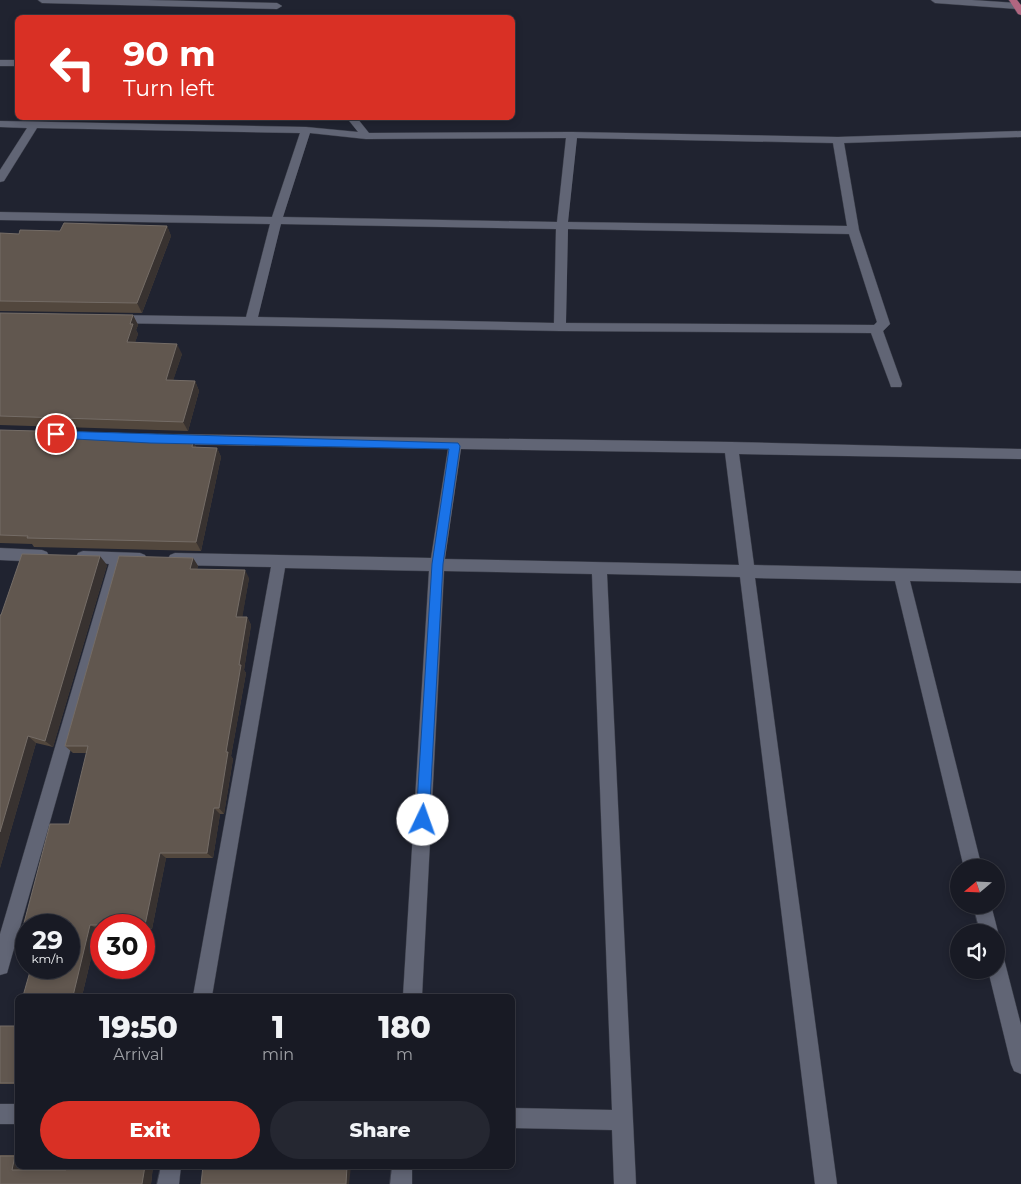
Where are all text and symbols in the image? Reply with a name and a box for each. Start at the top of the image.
text: 90 m [123,32,216,75]
icon: left [40,35,105,100]
text: Turn left [123,75,215,102]
pin [35,413,77,455]
icon: arrive [42,420,70,448]
position arrow [396,793,448,845]
north arrow [950,859,1005,914]
map controls [950,859,1005,979]
speed limit sign: 30 [90,914,155,979]
button: sound [950,924,1005,979]
text: 29 [32,925,63,955]
text: km/h [31,951,64,966]
text: 19:50 [99,1009,178,1046]
text: 1 [272,1009,284,1046]
text: 180 [378,1009,431,1046]
text: Arrival [113,1045,164,1064]
text: min [262,1045,294,1064]
text: m [396,1045,413,1064]
button: Exit [40,1101,260,1159]
button: Share [270,1101,490,1159]

